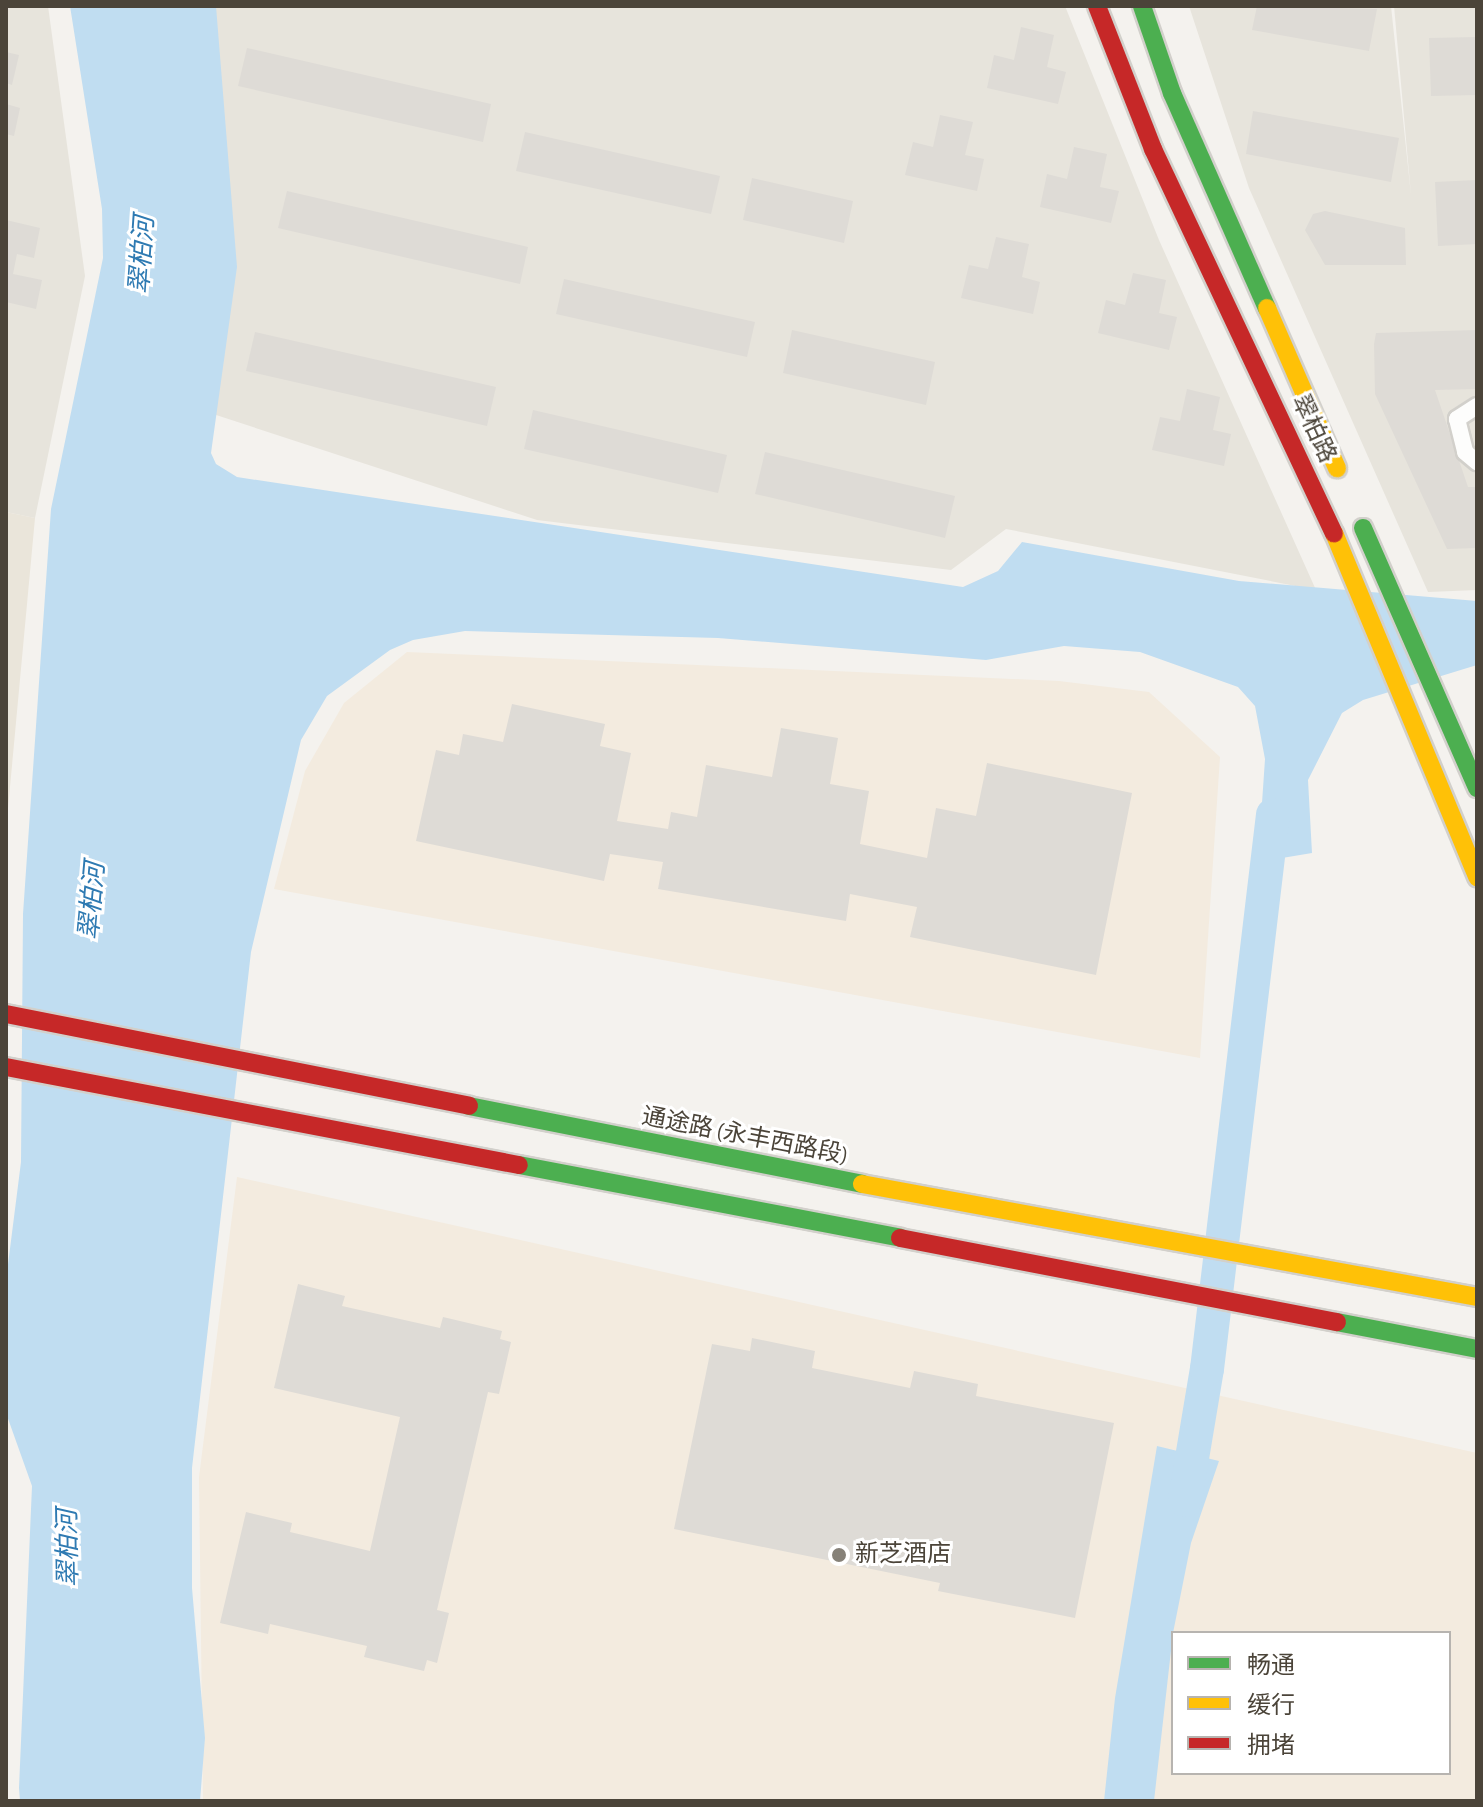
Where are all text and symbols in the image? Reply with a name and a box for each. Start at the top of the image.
water label: 翠柏河 [125,215,161,295]
street label: 翠柏路 [1285,390,1341,468]
water label: 翠柏河 [74,861,112,941]
street label: 通途路 (永丰西路段) [639,1103,851,1171]
water label: 翠柏河 [53,1509,85,1587]
place label: 新芝酒店 [855,1541,951,1569]
marker: 新芝酒店 [830,1546,848,1564]
legend [1171,1631,1451,1775]
text: 畅通 [1247,1654,1295,1678]
text: 缓行 [1247,1694,1295,1718]
text: 拥堵 [1247,1734,1295,1758]

